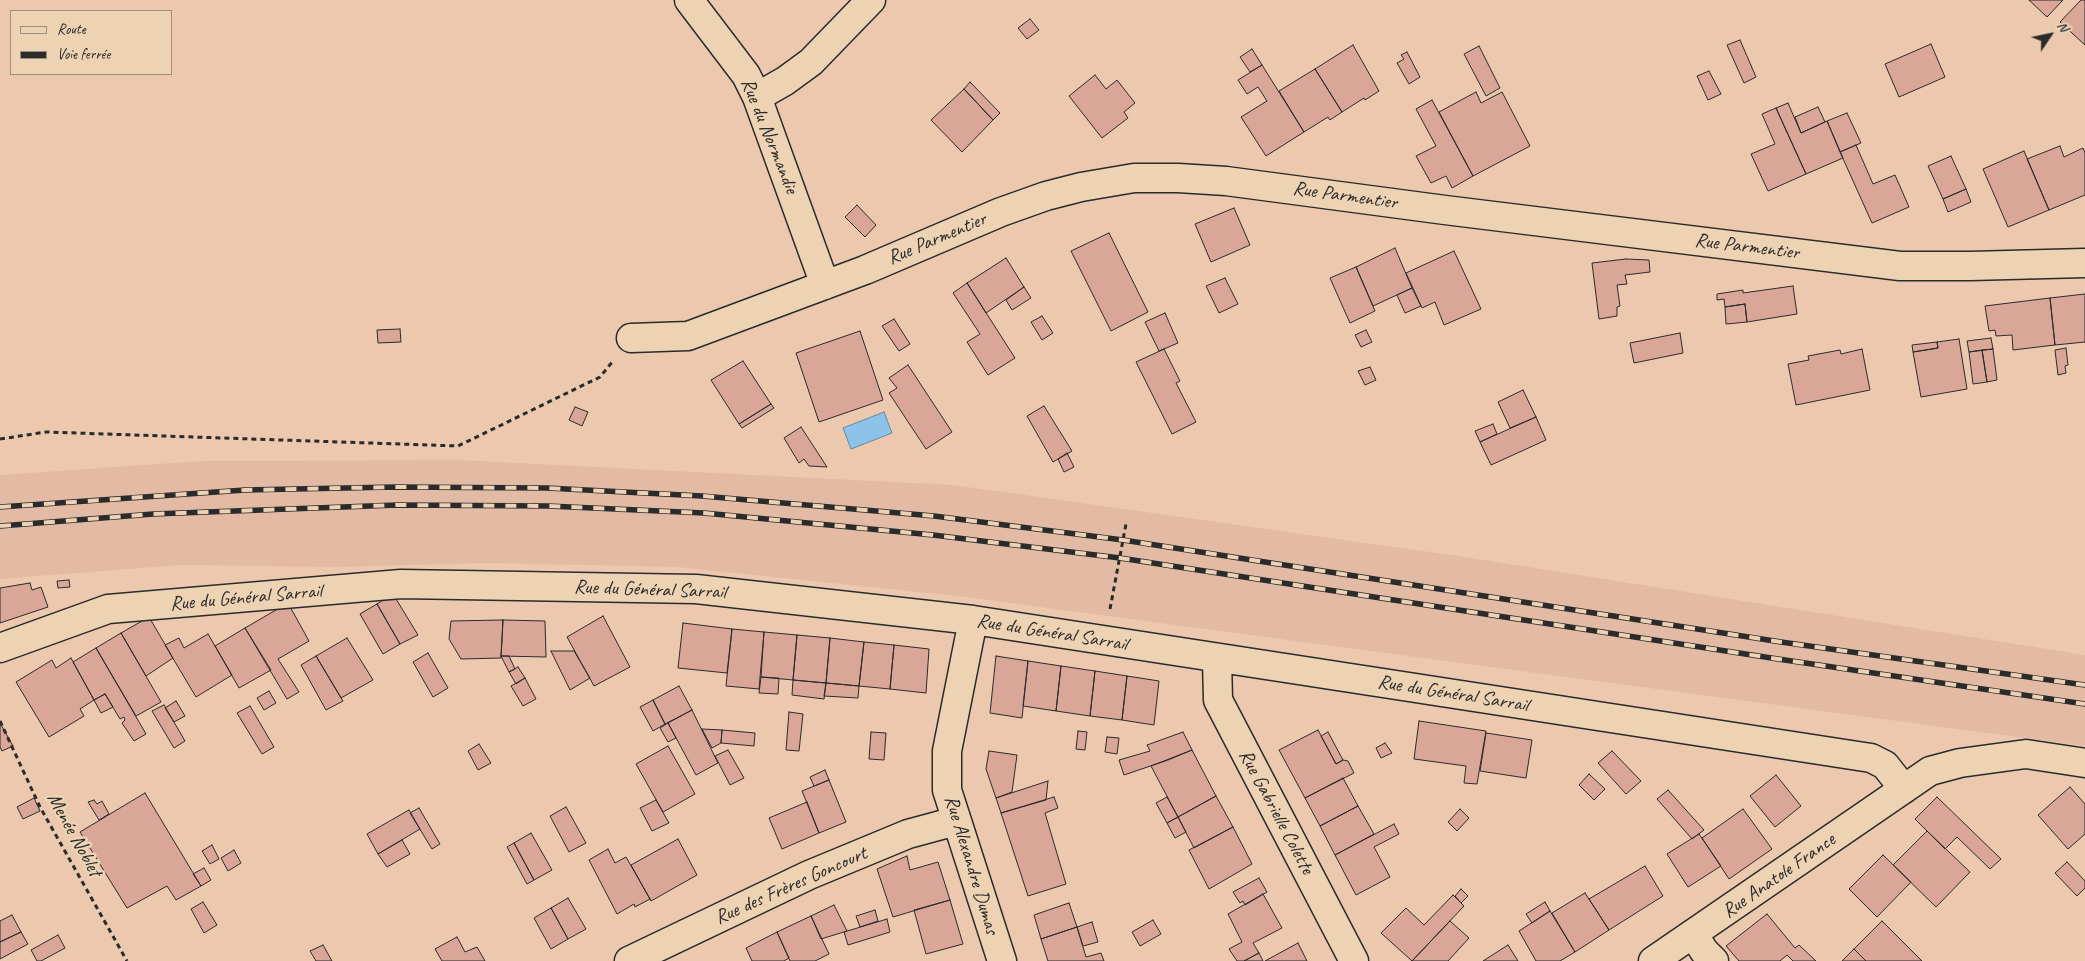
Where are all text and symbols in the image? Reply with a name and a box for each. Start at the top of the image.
legend [10,10,172,75]
north arrow [2025,10,2075,60]
text: N [2053,18,2072,35]
text: Route [57,20,86,39]
text: Voie ferrée [57,45,110,64]
street label: Rue du Normandie [735,75,803,197]
street label: Rue Parmentier [1291,177,1399,215]
street label: Rue Parmentier [884,207,990,271]
street label: Rue Parmentier [1693,229,1801,265]
street label: Rue du Général Sarrail [573,575,727,605]
street label: Rue du Général Sarrail [169,579,323,617]
street label: Rue du Général Sarrail [975,609,1129,657]
street label: Rue du Général Sarrail [1376,670,1530,718]
street label: Rue Gabrielle Colette [1233,746,1319,878]
street label: Menée Noblet [41,789,107,881]
street label: Rue Alexandre Dumas [938,793,1004,937]
street label: Rue Anatole France [1718,828,1840,924]
street label: Rue des Frères Goncourt [711,842,871,930]

